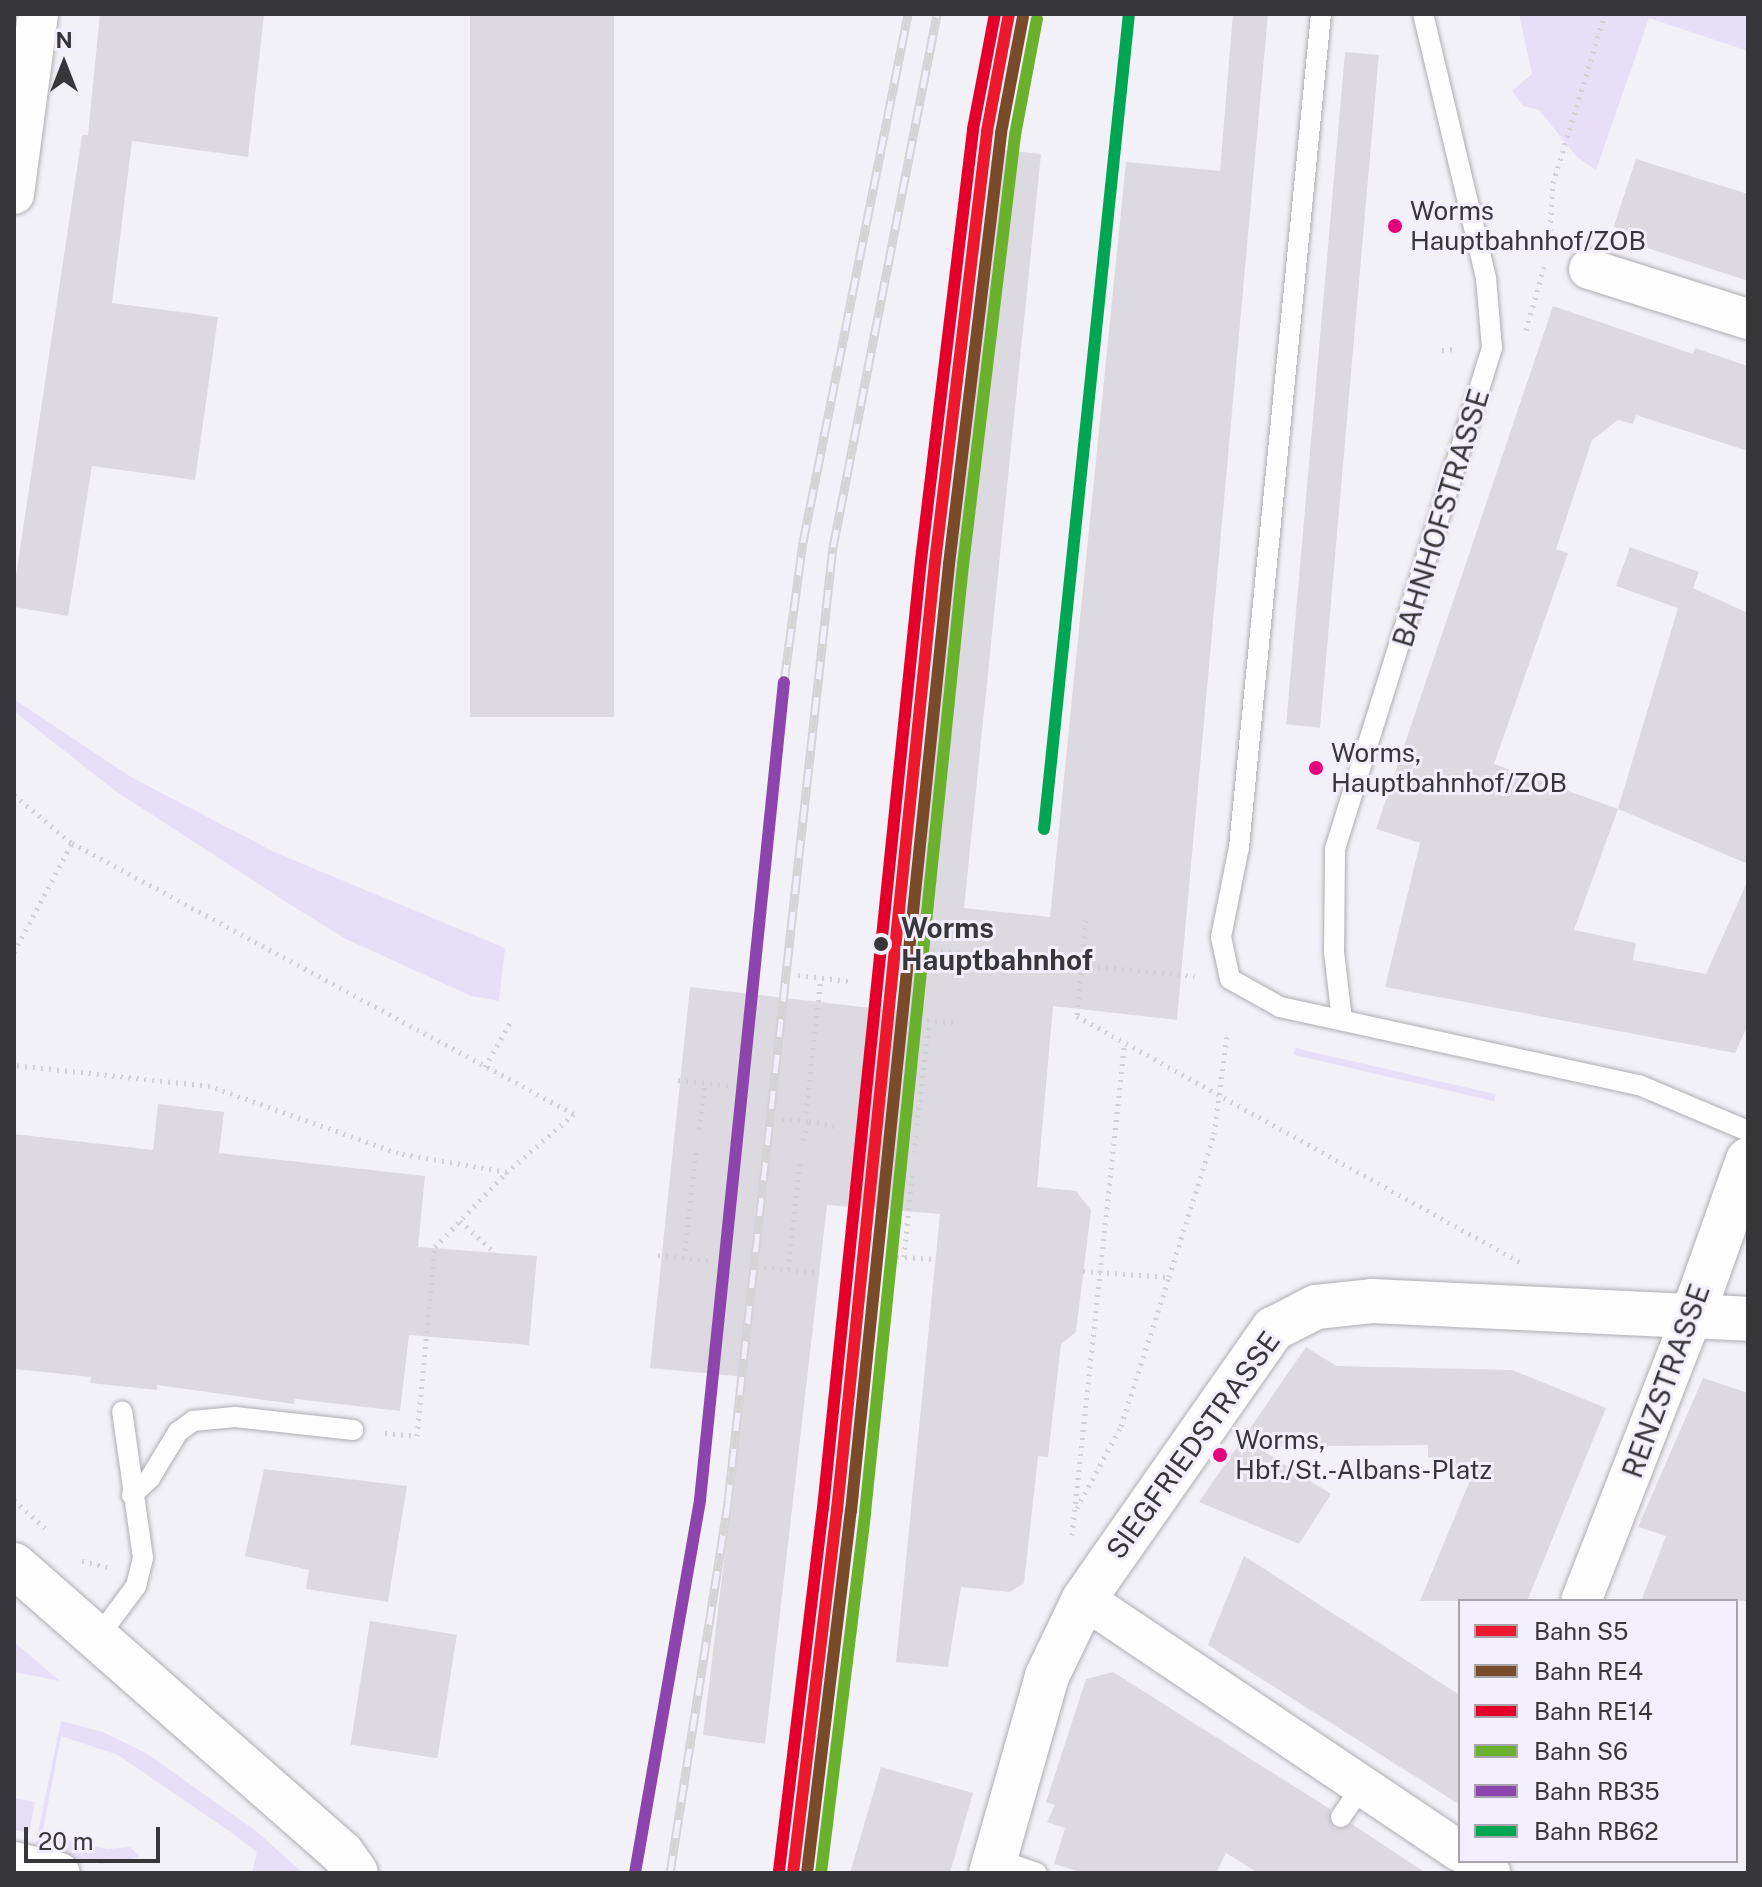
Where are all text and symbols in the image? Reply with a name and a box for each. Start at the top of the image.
north arrow [24,24,104,104]
text: N [55,27,73,53]
place label: Worms Hauptbahnhof/ZOB [1410,195,1646,256]
marker: Worms Hauptbahnhof/ZOB [1387,218,1403,234]
street label: BAHNHOFSTRASSE [1386,385,1496,651]
place label: Worms, Hauptbahnhof/ZOB [1331,737,1567,798]
marker: Worms, Hauptbahnhof/ZOB [1308,760,1324,776]
place label: Worms Hauptbahnhof [901,911,1093,977]
marker: Worms Hauptbahnhof [868,931,894,957]
street label: RENZSTRASSE [1615,1280,1717,1482]
street label: SIEGFRIEDSTRASSE [1099,1325,1287,1565]
place label: Worms, Hbf./St.-Albans-Platz [1235,1424,1492,1486]
marker: Worms, Hbf./St.-Albans-Platz [1212,1447,1228,1463]
legend [1458,1599,1738,1863]
text: Bahn S5 [1534,1617,1628,1645]
text: Bahn RE4 [1534,1657,1643,1685]
text: Bahn RE14 [1534,1697,1653,1725]
text: Bahn S6 [1534,1737,1628,1765]
text: Bahn RB35 [1534,1777,1660,1805]
scale bar [28,1811,164,1861]
text: Bahn RB62 [1534,1817,1658,1845]
text: 20 m [38,1827,94,1855]

